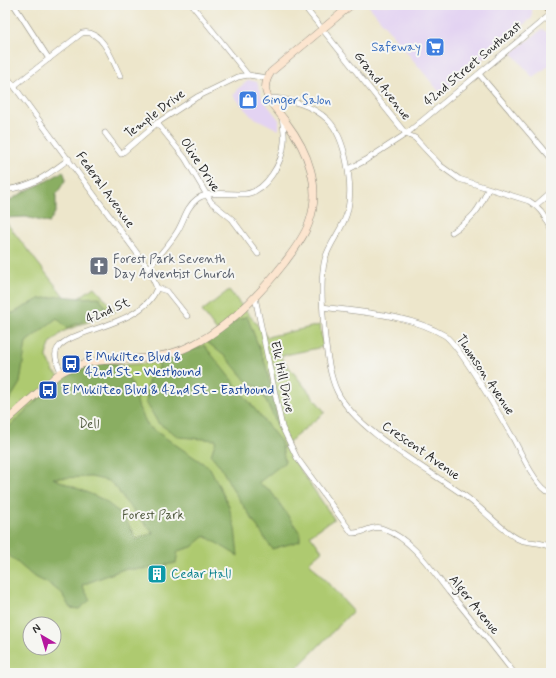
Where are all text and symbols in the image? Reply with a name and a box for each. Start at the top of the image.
street label: 42nd Street Southeast [420,18,526,110]
supermarket icon: Safeway [424,36,446,58]
place label: Safeway [371,39,421,56]
street label: Grand Avenue [350,48,414,124]
street label: Temple Drive [121,86,189,142]
shop icon: Ginger Salon [237,89,259,111]
place label: Ginger Salon [262,92,331,110]
street label: Olive Drive [176,135,224,195]
street label: Federal Avenue [72,149,138,231]
place label: Forest Park Seventh Day Adventist Church [113,251,235,283]
church icon: Forest Park Seventh Day Adventist Church [88,255,110,277]
street label: 42nd St [84,294,133,328]
street label: Thomson Avenue [452,331,518,419]
street label: Elk Hill Drive [266,340,298,415]
place label: E Mukilteo Blvd & 42nd St - Westbound [85,349,201,381]
bus stop icon: E Mukilteo Blvd & 42nd St - Westbound [60,353,82,375]
bus stop icon: E Mukilteo Blvd & 42nd St - Eastbound [37,379,59,401]
place label: E Mukilteo Blvd & 42nd St - Eastbound [62,382,274,399]
park label: Dell [79,416,100,433]
street label: Crescent Avenue [378,418,464,484]
park label: Forest Park [122,507,185,524]
building icon: Cedar Hall [146,563,168,585]
place label: Cedar Hall [171,566,231,583]
street label: Alger Avenue [443,572,503,640]
north arrow [22,616,62,656]
text: N [29,621,44,637]

